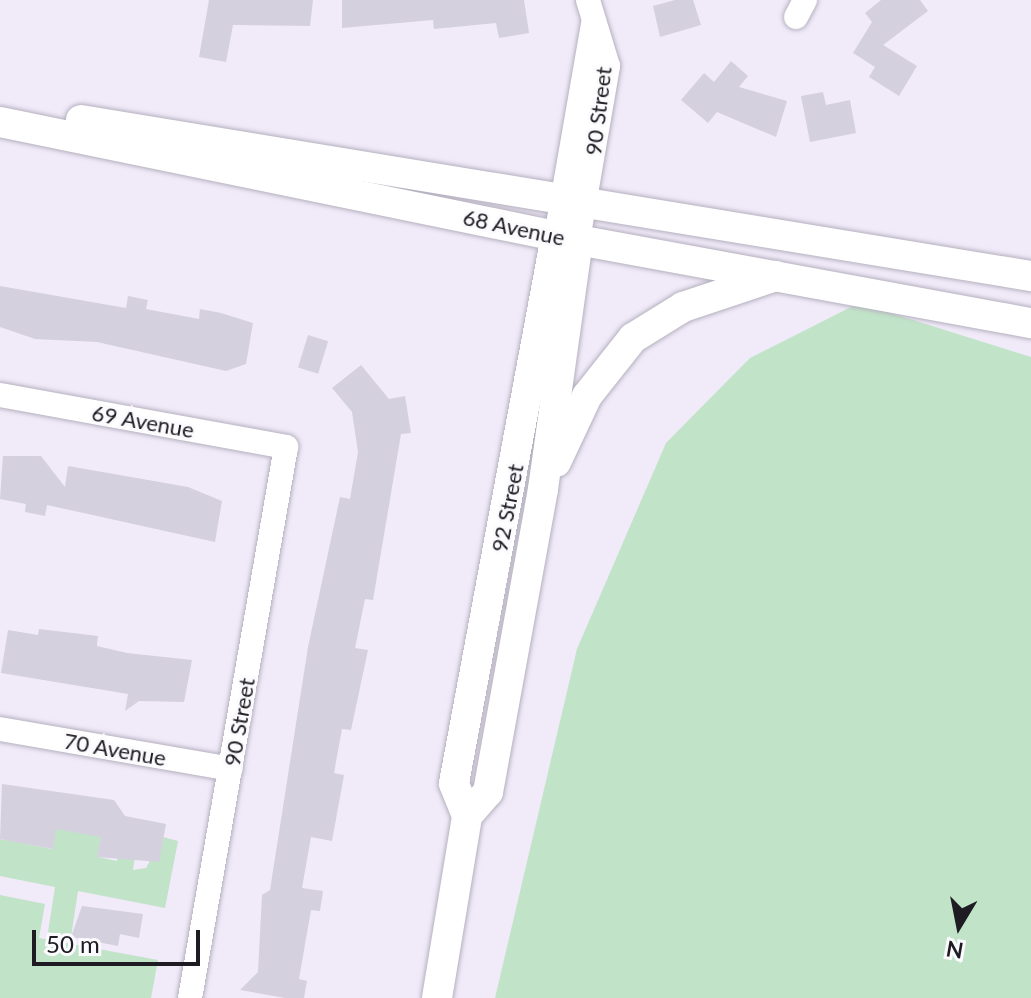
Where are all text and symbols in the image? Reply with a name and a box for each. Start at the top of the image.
street label: 90 Street [579,65,617,157]
street label: 68 Avenue [460,203,568,251]
street label: 69 Avenue [90,399,196,443]
street label: 92 Street [486,462,528,554]
street label: 90 Street [218,676,260,768]
street label: 70 Avenue [62,727,168,771]
north arrow [919,886,999,966]
scale bar [36,914,204,964]
text: 50 m [46,929,100,958]
text: N [944,935,965,965]

